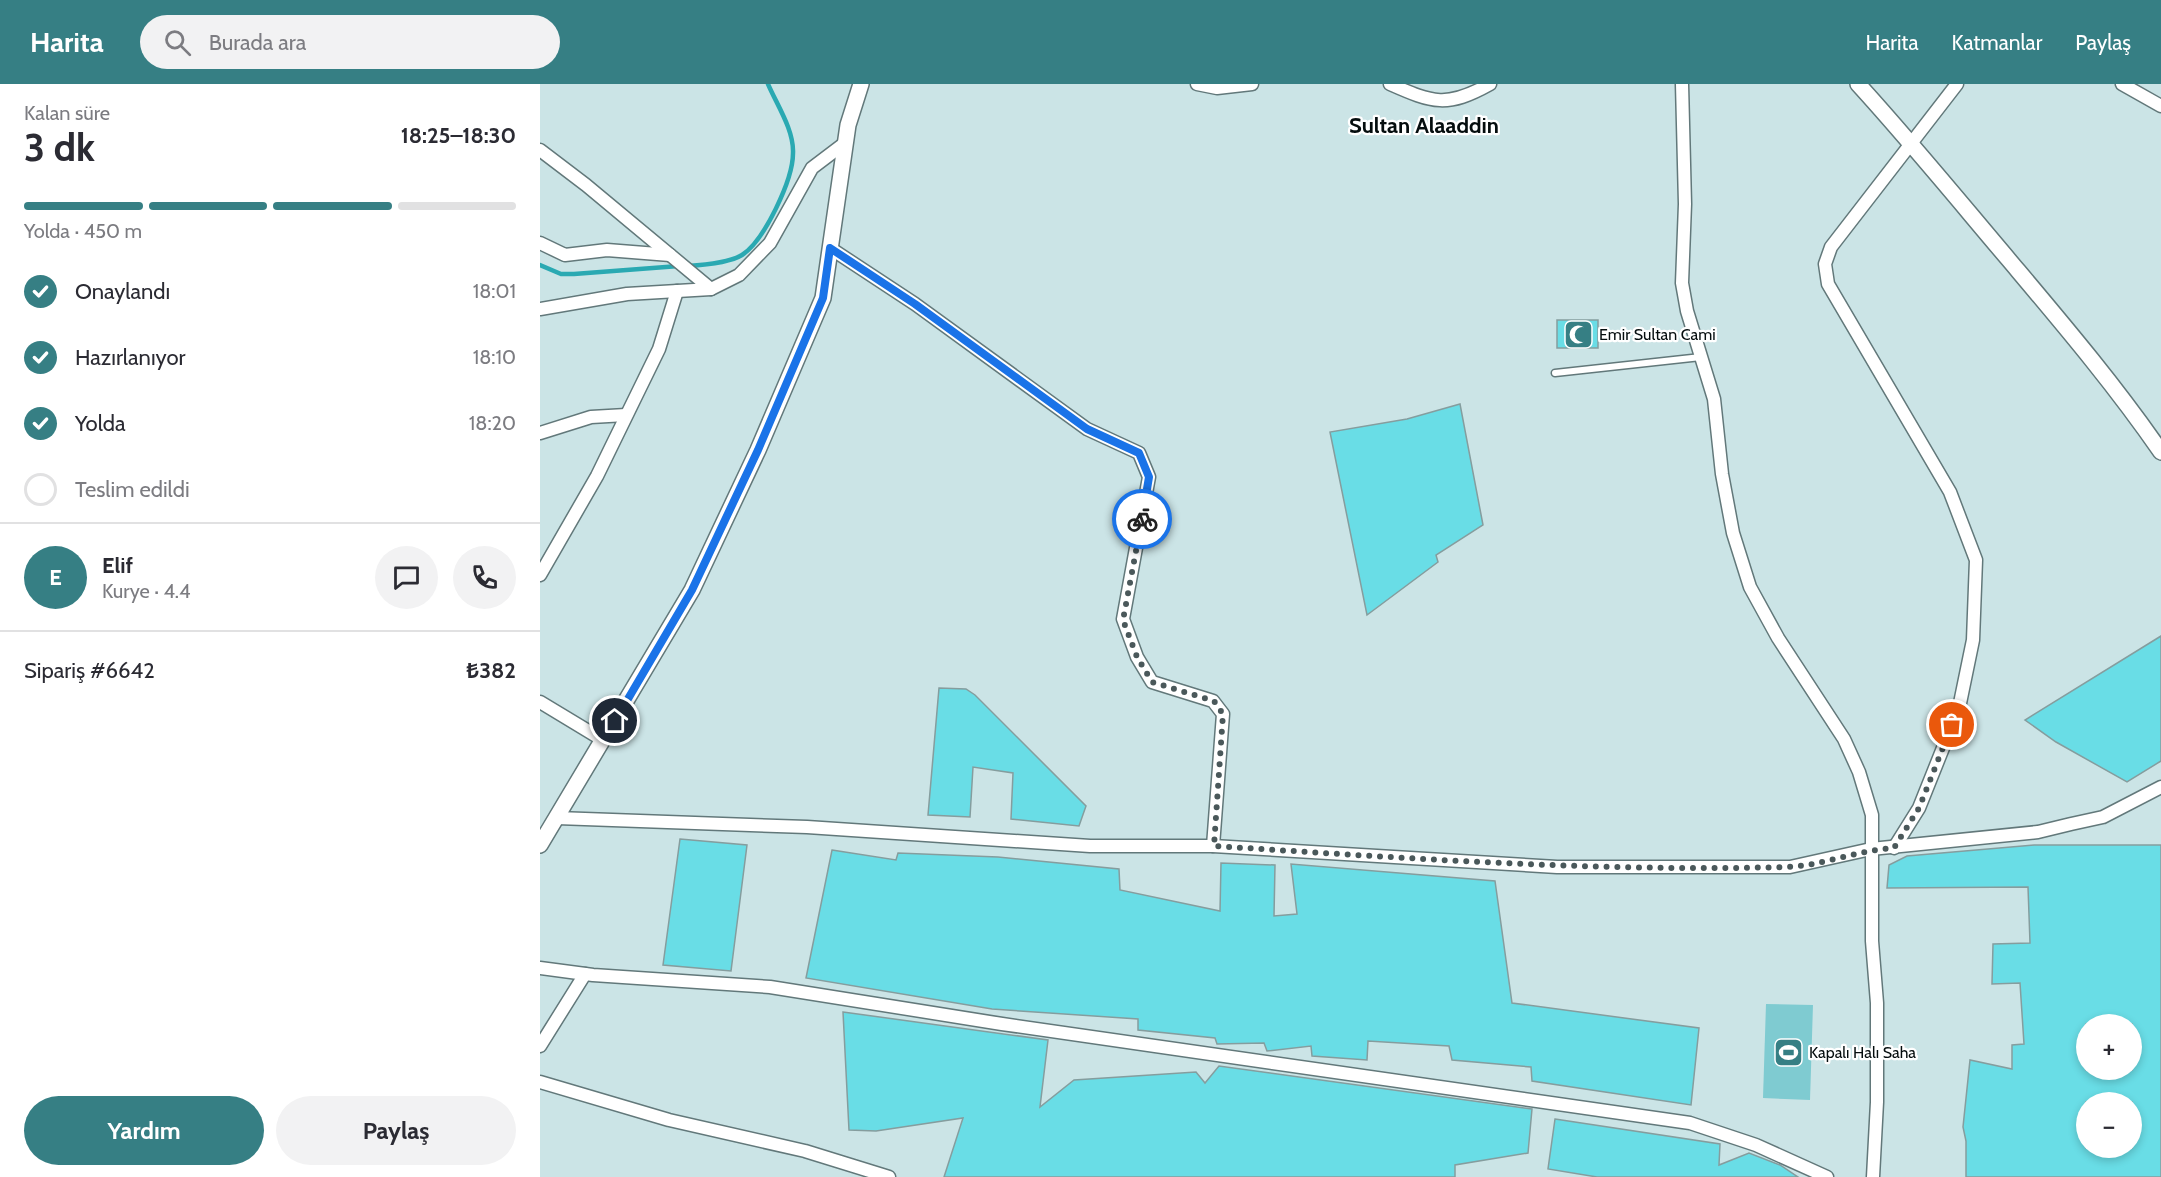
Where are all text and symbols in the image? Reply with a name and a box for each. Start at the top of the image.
search box [140,15,560,69]
text: Harita [30,25,104,59]
icon: search [161,26,194,59]
text: Burada ara [209,29,306,56]
text: Harita [1866,30,1919,55]
text: Katmanlar [1952,30,2042,55]
text: Paylaş [2075,30,2131,55]
text: Kalan süre [24,101,110,125]
district label: Sultan Alaaddin [1349,112,1499,139]
text: 18:25–18:30 [401,122,516,149]
text: 3 dk [24,123,95,171]
text: Yolda · 450 m [24,219,142,243]
icon: check [24,275,57,308]
text: Onaylandı [75,278,170,305]
text: 18:01 [473,279,516,303]
mosque icon: Emir Sultan Cami [1562,318,1594,350]
place label: Emir Sultan Cami [1599,325,1716,344]
icon: check [24,341,57,374]
text: Hazırlanıyor [75,344,186,371]
text: 18:10 [473,345,516,369]
icon: check [24,407,57,440]
text: Yolda [75,410,126,437]
text: 18:20 [469,411,516,435]
text: Teslim edildi [75,476,190,503]
courier [1112,489,1172,549]
icon: bike [1126,503,1159,536]
button: chat [375,546,438,609]
button: phone [453,546,516,609]
text: Elif [102,552,133,579]
text: E [49,564,62,591]
text: Kurye · 4.4 [102,579,191,603]
text: Sipariş #6642 [24,657,155,684]
text: ₺382 [466,657,516,684]
pin [589,695,640,746]
pin [1926,699,1977,750]
icon: home [598,704,631,737]
icon: bag [1935,708,1968,741]
map controls [2076,1014,2142,1158]
button: + [2076,1014,2142,1080]
sports icon: Kapalı Halı Saha [1772,1036,1804,1068]
place label: Kapalı Halı Saha [1809,1043,1916,1062]
button: − [2076,1092,2142,1158]
button: Yardım [24,1096,264,1165]
button: Paylaş [276,1096,516,1165]

